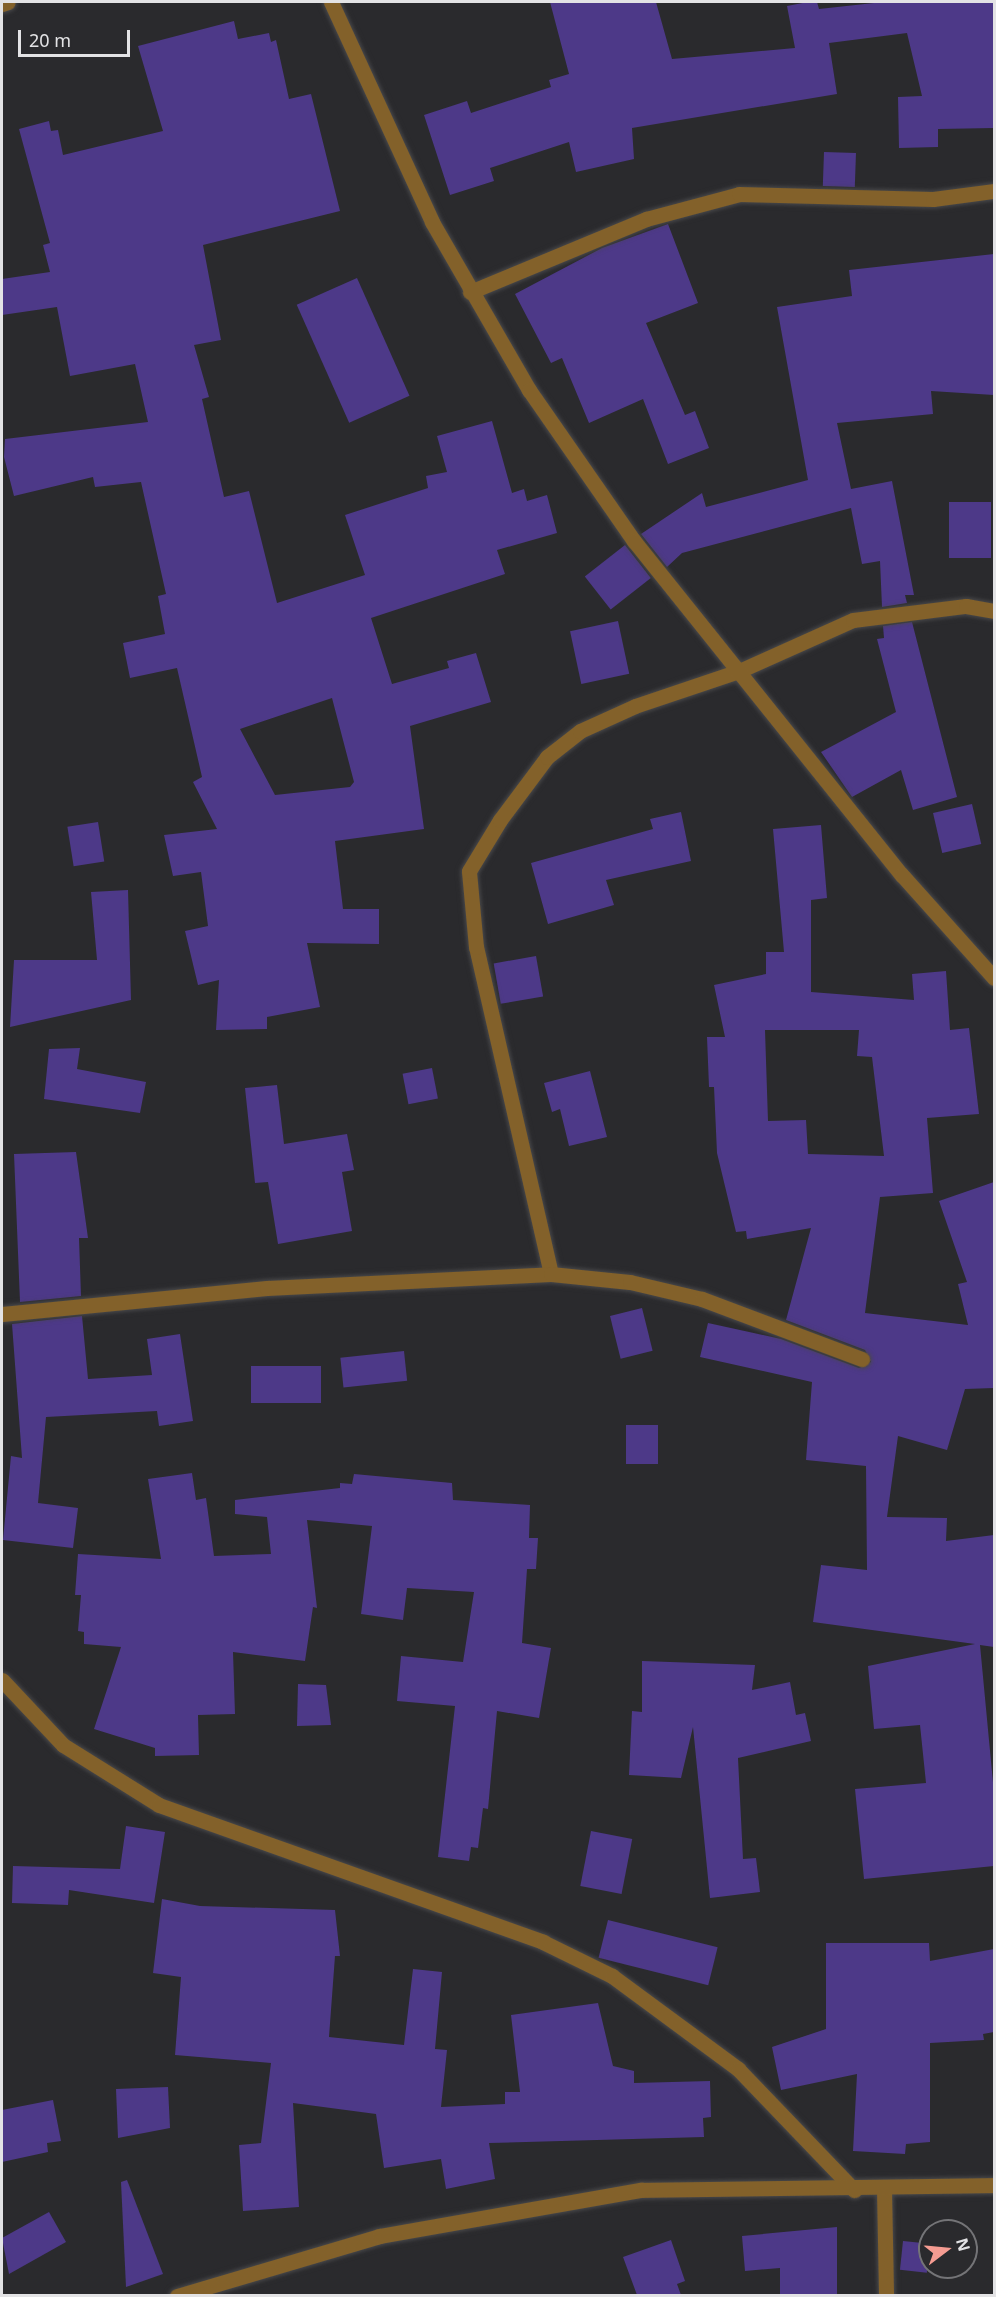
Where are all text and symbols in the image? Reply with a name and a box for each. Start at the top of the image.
scale bar [21,18,134,56]
text: 20 m [29,28,71,52]
north arrow [918,2219,978,2279]
text: N [951,2235,976,2254]

